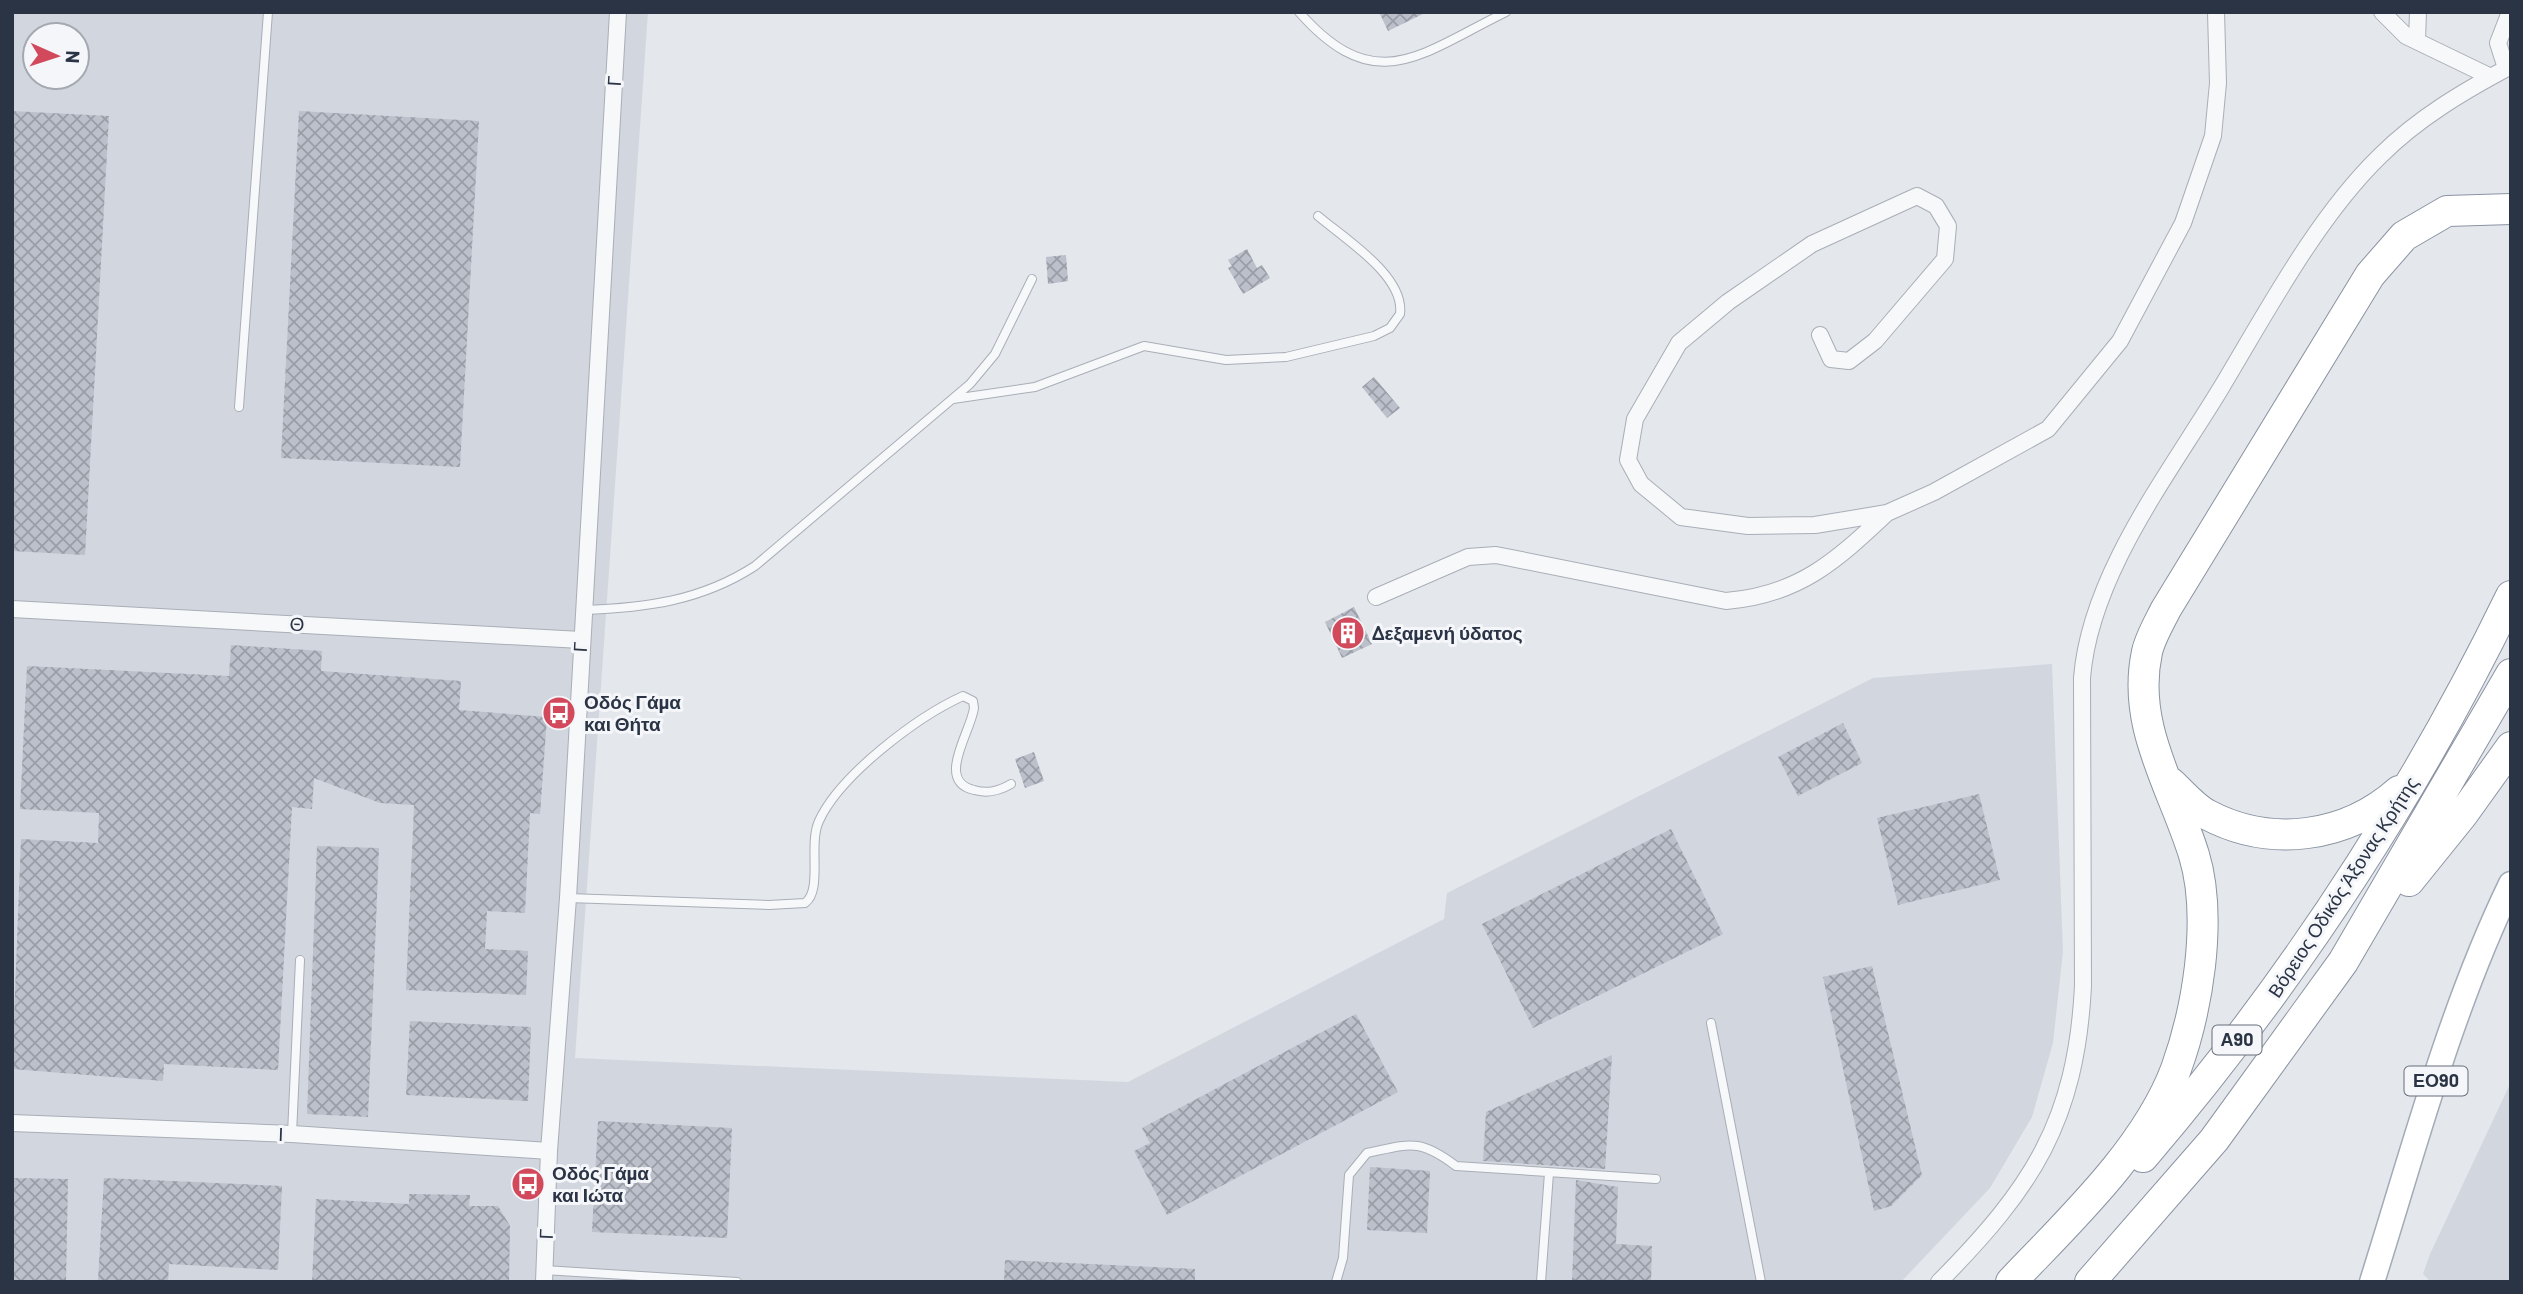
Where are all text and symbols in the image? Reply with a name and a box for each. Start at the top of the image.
north arrow [21,21,91,91]
text: N [62,50,85,64]
street label: Γ [602,75,625,87]
street label: Θ [289,612,305,635]
building icon: Δεξαμενή ύδατος [1329,614,1367,652]
place label: Δεξαμενή ύδατος [1372,621,1523,645]
street label: Γ [568,641,591,653]
place label: Οδός Γάμα και Θήτα [584,690,681,735]
bus stop icon: Οδός Γάμα και Θήτα [540,694,578,732]
street label: Βόρειος Οδικός Άξονας Κρήτης [2263,772,2423,1001]
road number: Α90 [2212,1026,2262,1055]
road number: ΕΟ90 [2404,1066,2468,1096]
street label: Ι [278,1122,284,1145]
place label: Οδός Γάμα και Ιώτα [552,1161,649,1206]
bus stop icon: Οδός Γάμα και Ιώτα [509,1165,547,1203]
street label: Γ [534,1228,557,1240]

